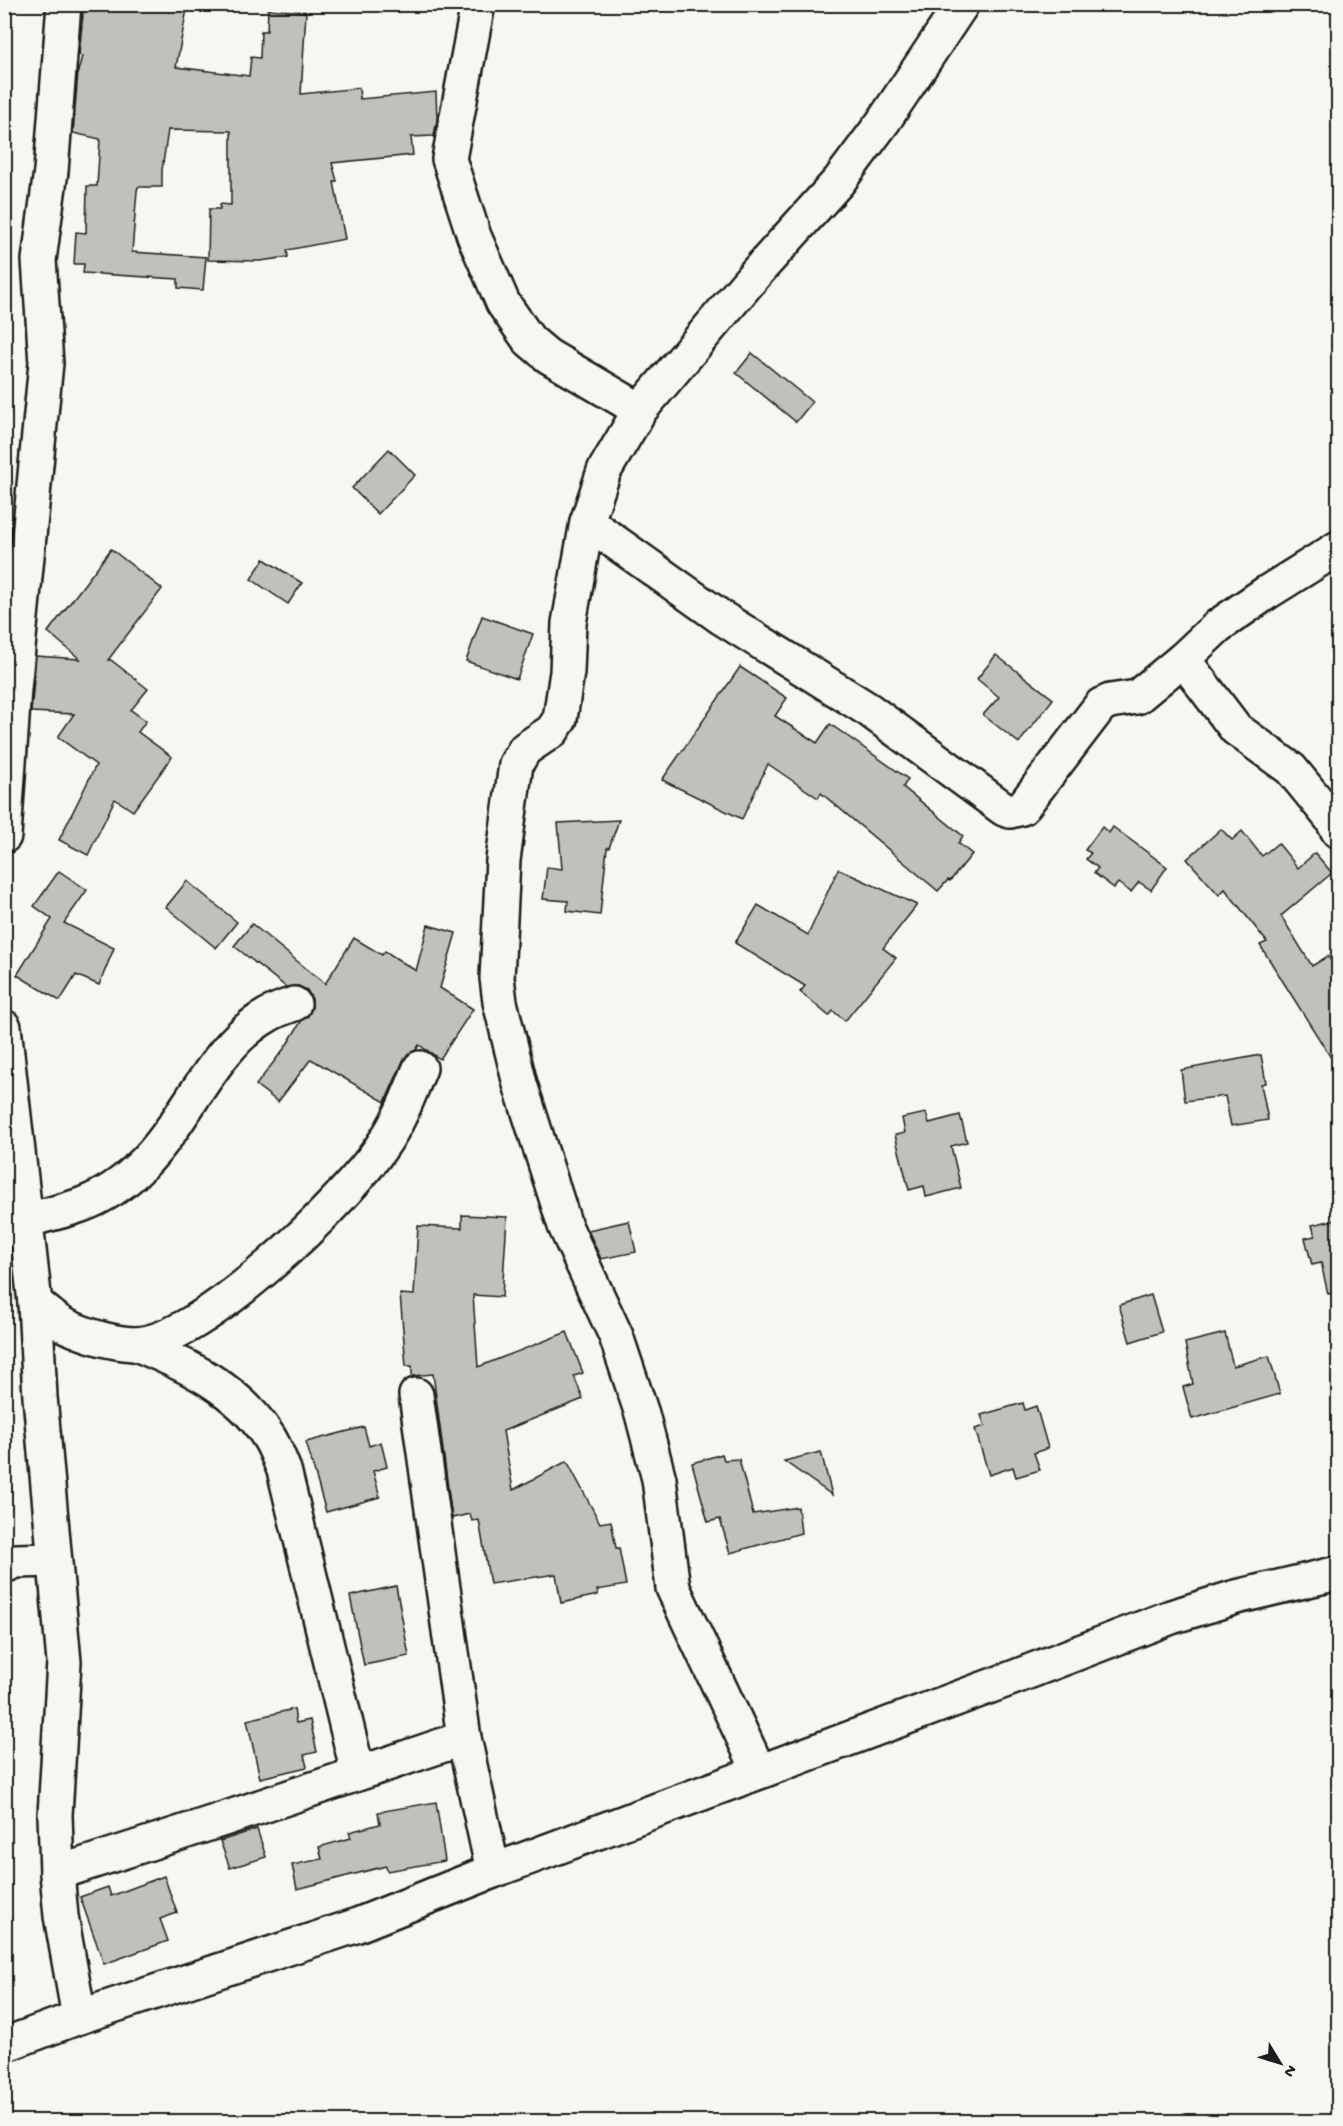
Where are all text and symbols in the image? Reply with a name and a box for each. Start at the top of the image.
north arrow [1250,2033,1310,2093]
text: N [1278,2060,1300,2080]

